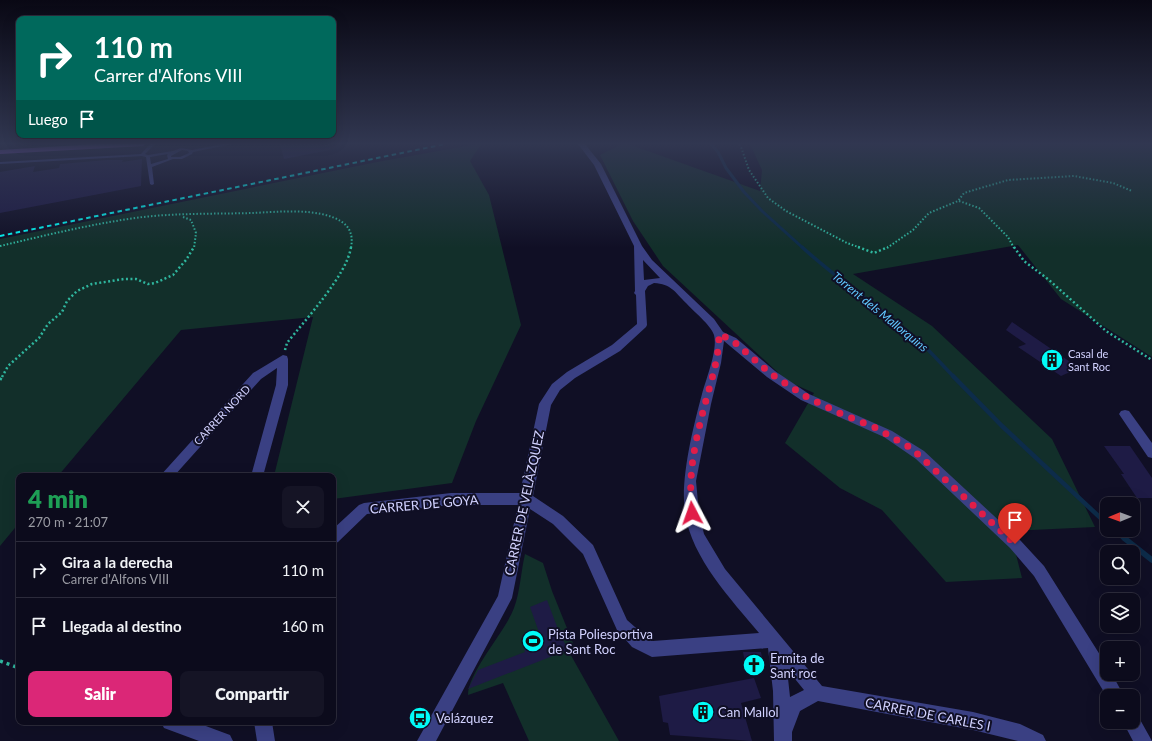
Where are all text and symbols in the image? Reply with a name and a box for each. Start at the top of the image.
text: 110 m [94,30,173,64]
icon: right [28,32,80,84]
text: Carrer d'Alfons VIII [94,64,242,86]
icon: arrive [76,108,98,130]
text: Luego [28,110,68,128]
water label: Torrent dels Mallorquins [829,268,931,355]
building icon: Casal de Sant Roc [1039,347,1065,373]
place label: Casal de Sant Roc [1068,347,1110,373]
street label: CARRER NORD [191,382,253,447]
street label: CARRER DE VELÀZQUEZ [501,429,547,577]
text: 4 min [28,484,88,513]
button: close [282,486,324,528]
street label: CARRER DE GOYA [369,491,479,517]
position arrow [671,492,713,534]
north arrow [1100,497,1140,537]
map controls [1100,497,1140,729]
pin [998,503,1032,544]
icon: arrive [1004,509,1026,531]
text: 270 m · 21:07 [28,514,108,530]
button: search [1100,545,1140,585]
text: Gira a la derecha [62,553,173,571]
icon: right [28,559,50,581]
text: 110 m [282,561,324,579]
text: Carrer d'Alfons VIII [62,571,169,587]
button: layers [1100,593,1140,633]
icon: arrive [28,615,50,637]
text: Llegada al destino [62,617,182,635]
text: 160 m [282,617,324,635]
place label: Pista Poliesportiva de Sant Roc [548,626,653,657]
sports icon: Pista Poliesportiva de Sant Roc [520,628,546,654]
button: + [1100,641,1140,681]
place label: Ermita de Sant roc [770,650,825,681]
church icon: Ermita de Sant roc [741,652,767,678]
button: Salir [28,671,172,717]
button: Compartir [180,671,324,717]
button: − [1100,689,1140,729]
street label: CARRER DE CARLES I [864,694,992,734]
building icon: Can Mallol [690,699,716,725]
place label: Can Mallol [718,704,779,720]
bus stop icon: Velázquez [407,705,433,731]
place label: Velázquez [436,710,493,726]

